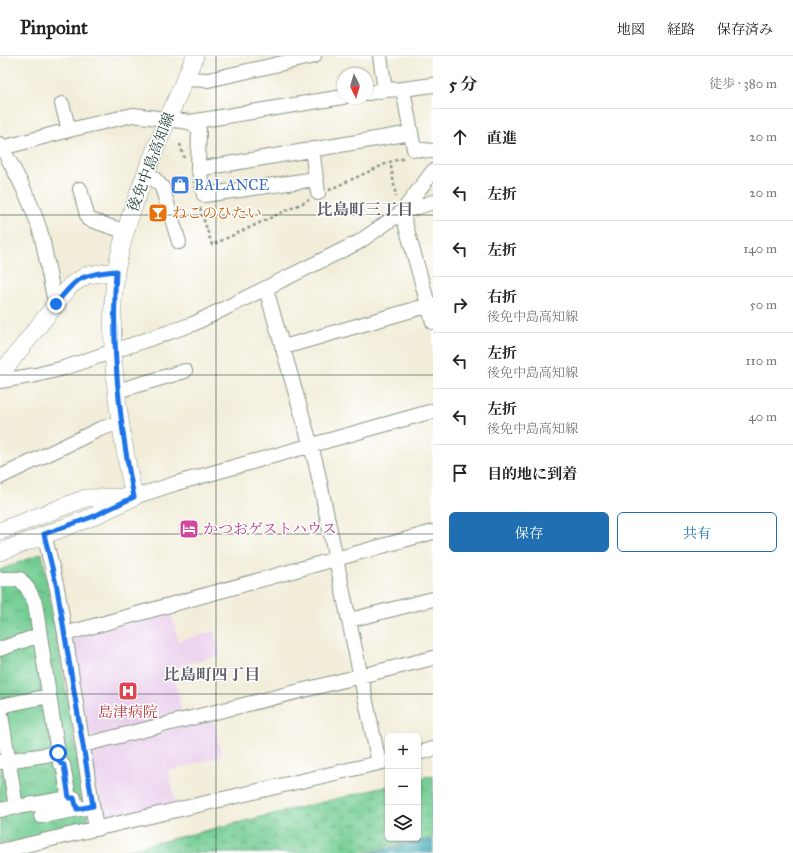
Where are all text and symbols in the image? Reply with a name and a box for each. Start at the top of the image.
text: Pinpoint [20,16,88,39]
text: 地図 [617,21,645,38]
text: 経路 [667,21,695,38]
text: 保存済み [717,21,773,38]
north arrow [337,68,373,104]
text: 5 分 [449,74,478,95]
text: 徒歩 · 380 m [709,76,777,92]
street label: 後免中島高知線 [124,110,178,214]
icon: ahead [449,126,471,148]
text: 直進 [487,129,517,147]
text: 20 m [749,129,777,145]
shop icon: BALANCE [169,174,191,196]
place label: BALANCE [194,176,269,194]
icon: left [449,182,471,204]
text: 左折 [487,185,517,203]
text: 20 m [749,185,777,201]
district label: 比島町三丁目 [317,200,413,219]
bar icon: ねこのひたい [147,202,169,224]
place label: ねこのひたい [172,204,262,222]
icon: left [449,238,471,260]
text: 左折 [487,241,517,259]
text: 140 m [743,241,777,257]
text: 右折 [487,288,517,306]
icon: right [449,294,471,316]
route end [47,295,65,313]
text: 50 m [750,297,777,313]
text: 後免中島高知線 [487,309,578,325]
text: 左折 [487,344,517,362]
icon: left [449,350,471,372]
text: 110 m [745,353,777,369]
text: 後免中島高知線 [487,365,578,381]
text: 左折 [487,400,517,418]
icon: left [449,406,471,428]
text: 40 m [748,409,777,425]
text: 後免中島高知線 [487,421,578,437]
icon: arrive [449,462,471,484]
text: 目的地に到着 [487,465,577,483]
button: 保存 [449,512,609,552]
button: 共有 [617,512,777,552]
hotel icon: かつおゲストハウス [178,518,200,540]
place label: かつおゲストハウス [203,520,337,538]
district label: 比島町四丁目 [164,665,260,684]
hospital icon: 島津病院 [117,680,139,702]
place label: 島津病院 [98,703,158,721]
map controls [385,733,421,841]
button: + [385,733,421,769]
route start [49,744,67,762]
button: − [385,769,421,805]
button: layers [385,805,421,841]

